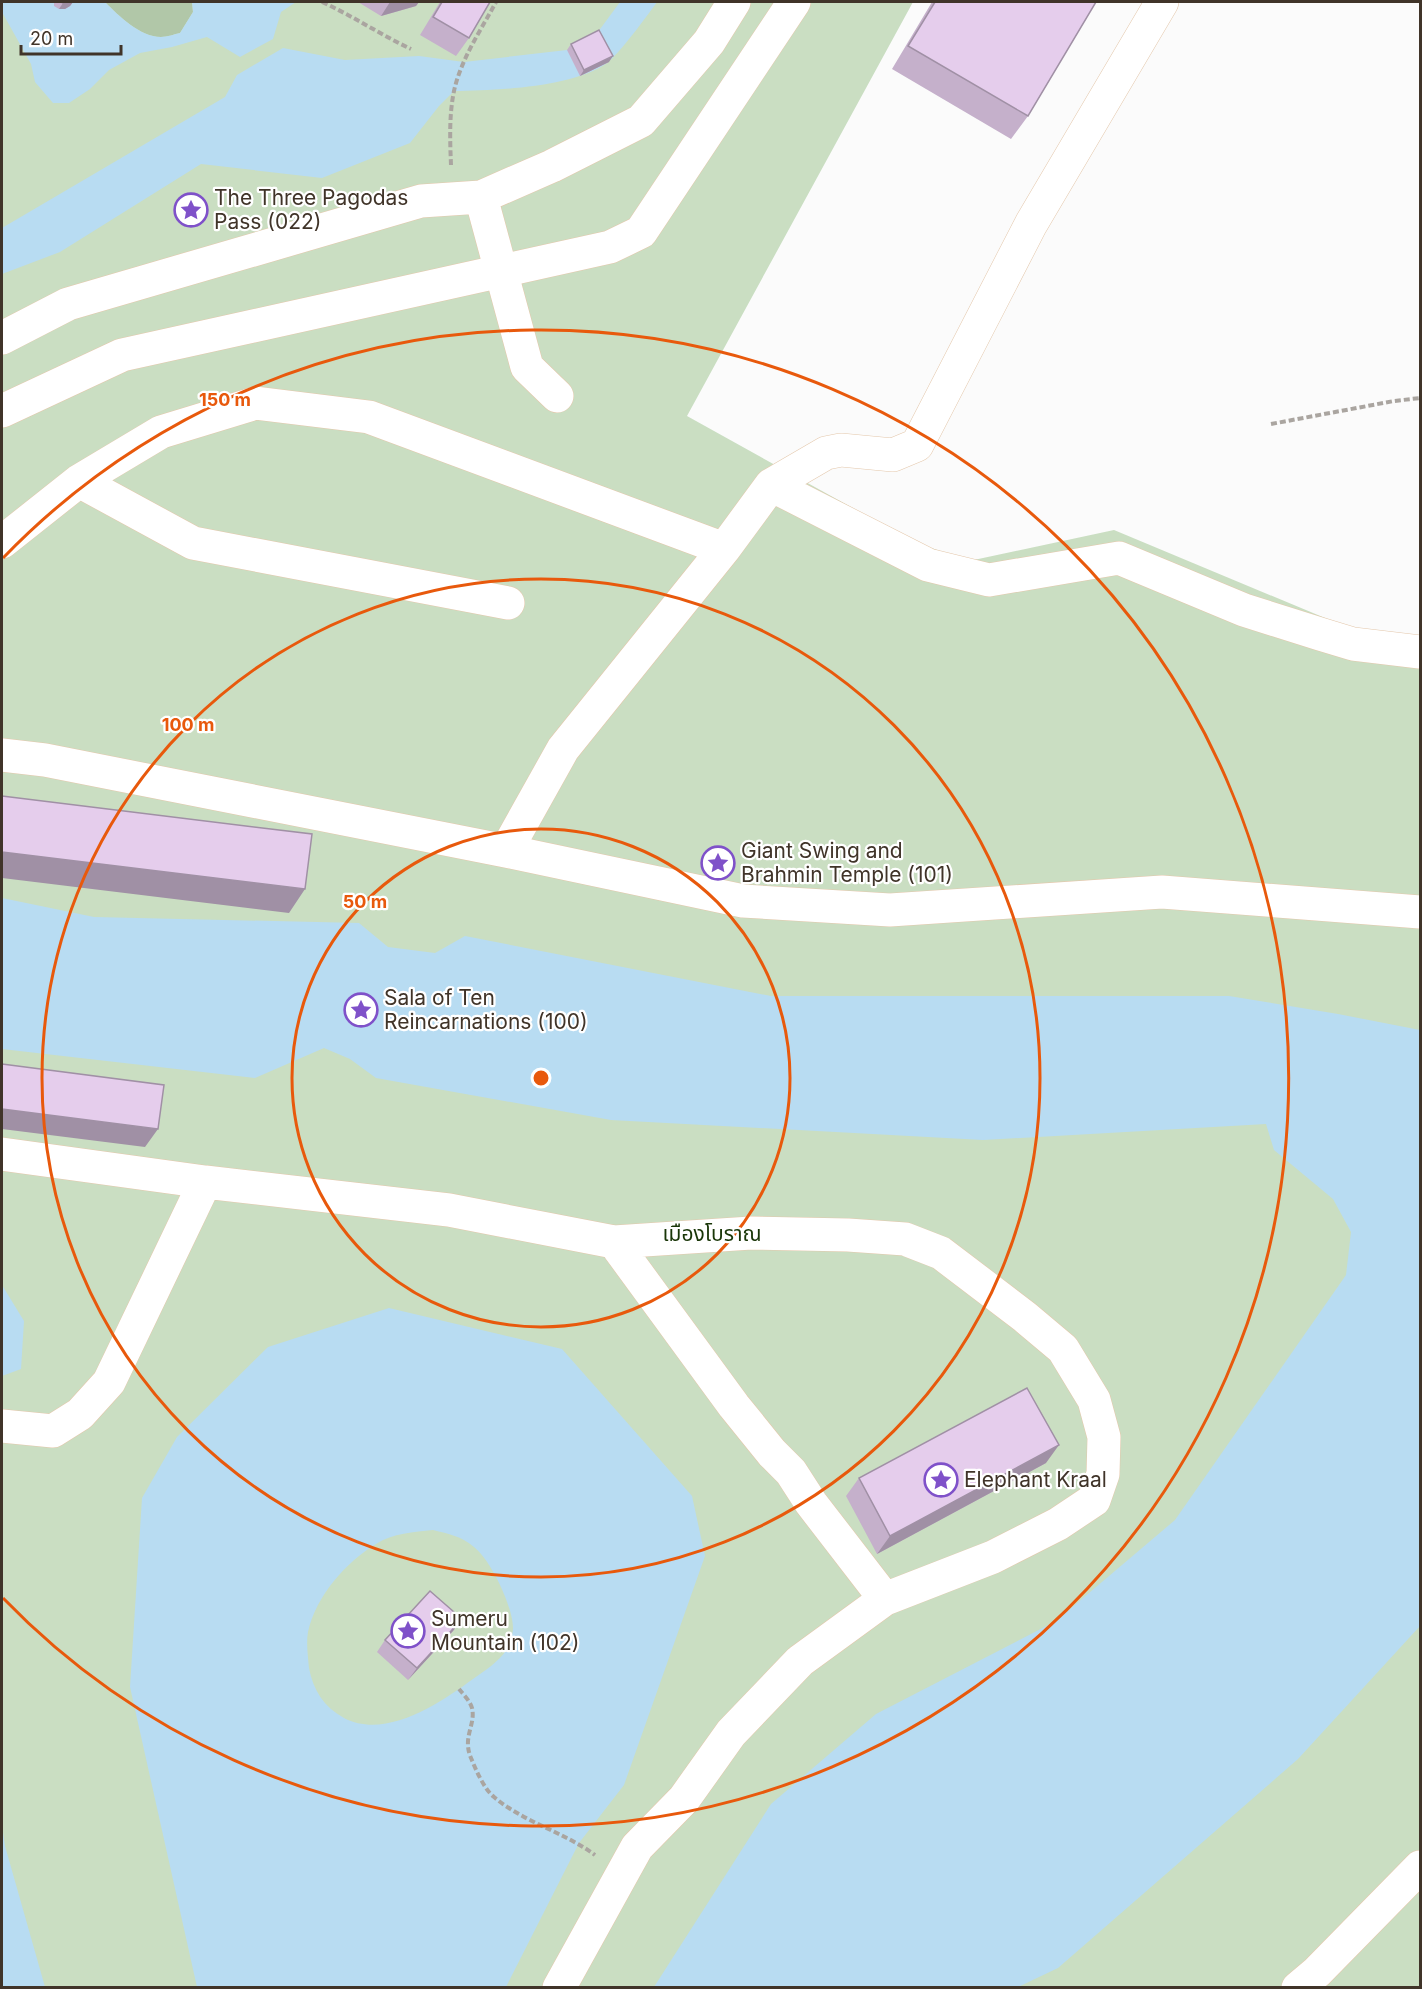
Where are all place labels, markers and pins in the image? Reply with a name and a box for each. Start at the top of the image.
place label: The Three Pagodas Pass (022) [214,185,408,234]
place icon: The Three Pagodas Pass (022) [173,192,209,228]
place label: Giant Swing and Brahmin Temple (101) [741,838,953,887]
place icon: Giant Swing and Brahmin Temple (101) [700,845,736,881]
place label: Sala of Ten Reincarnations (100) [384,985,588,1034]
place icon: Sala of Ten Reincarnations (100) [343,992,379,1028]
centre of rings [531,1068,551,1088]
place icon: Elephant Kraal [923,1462,959,1498]
place label: Elephant Kraal [964,1467,1107,1492]
place label: Sumeru Mountain (102) [431,1606,579,1655]
place icon: Sumeru Mountain (102) [390,1613,426,1649]

